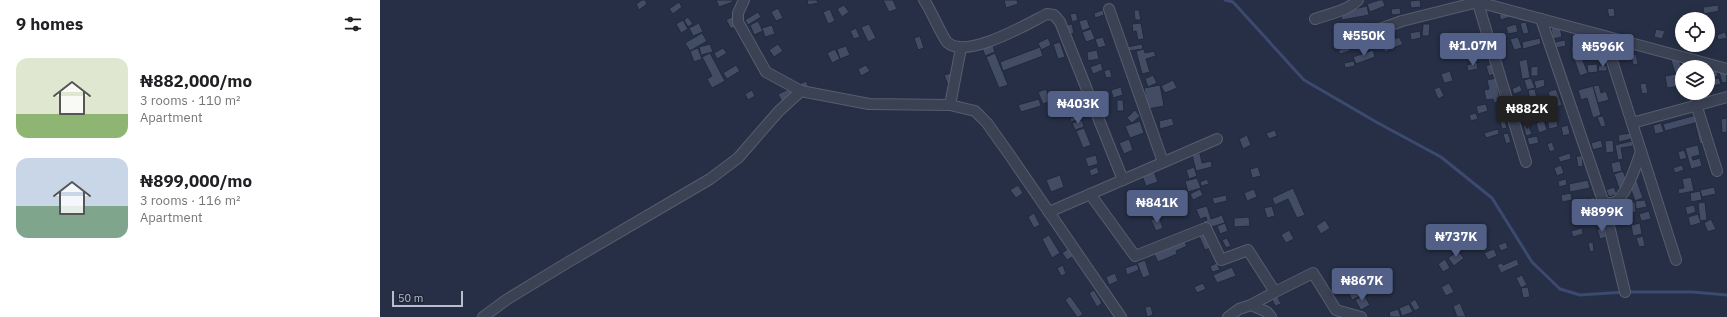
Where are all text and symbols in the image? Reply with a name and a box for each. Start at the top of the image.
map controls [1675,12,1715,100]
button: locate [1675,12,1715,52]
text: 9 homes [16,13,83,35]
icon: filters [342,13,364,35]
pin: ₦550K [1336,23,1392,57]
text: ₦550K [1343,27,1385,44]
pin: ₦1.07M [1440,33,1506,67]
pin: ₦596K [1575,34,1631,68]
text: ₦1.07M [1449,37,1497,54]
text: ₦596K [1582,38,1624,55]
button: layers [1675,60,1715,100]
text: ₦882,000/mo [140,70,252,92]
icon: home [48,74,96,122]
pin: ₦403K [1050,91,1106,125]
text: 3 rooms · 110 m² [140,92,241,109]
text: ₦403K [1057,95,1099,112]
pin: ₦882K [1499,96,1555,130]
text: ₦882K [1506,100,1548,117]
text: Apartment [140,109,203,126]
text: ₦899,000/mo [140,170,252,192]
icon: home [48,174,96,222]
pin: ₦841K [1129,190,1185,224]
text: 3 rooms · 116 m² [140,192,241,209]
text: ₦841K [1136,194,1178,211]
pin: ₦899K [1574,199,1630,233]
text: ₦899K [1581,203,1623,220]
text: Apartment [140,209,203,226]
pin: ₦737K [1428,224,1484,258]
text: ₦737K [1435,228,1477,245]
pin: ₦867K [1334,268,1390,302]
text: ₦867K [1341,272,1383,289]
scale bar [392,289,463,308]
text: 50 m [398,291,423,305]

